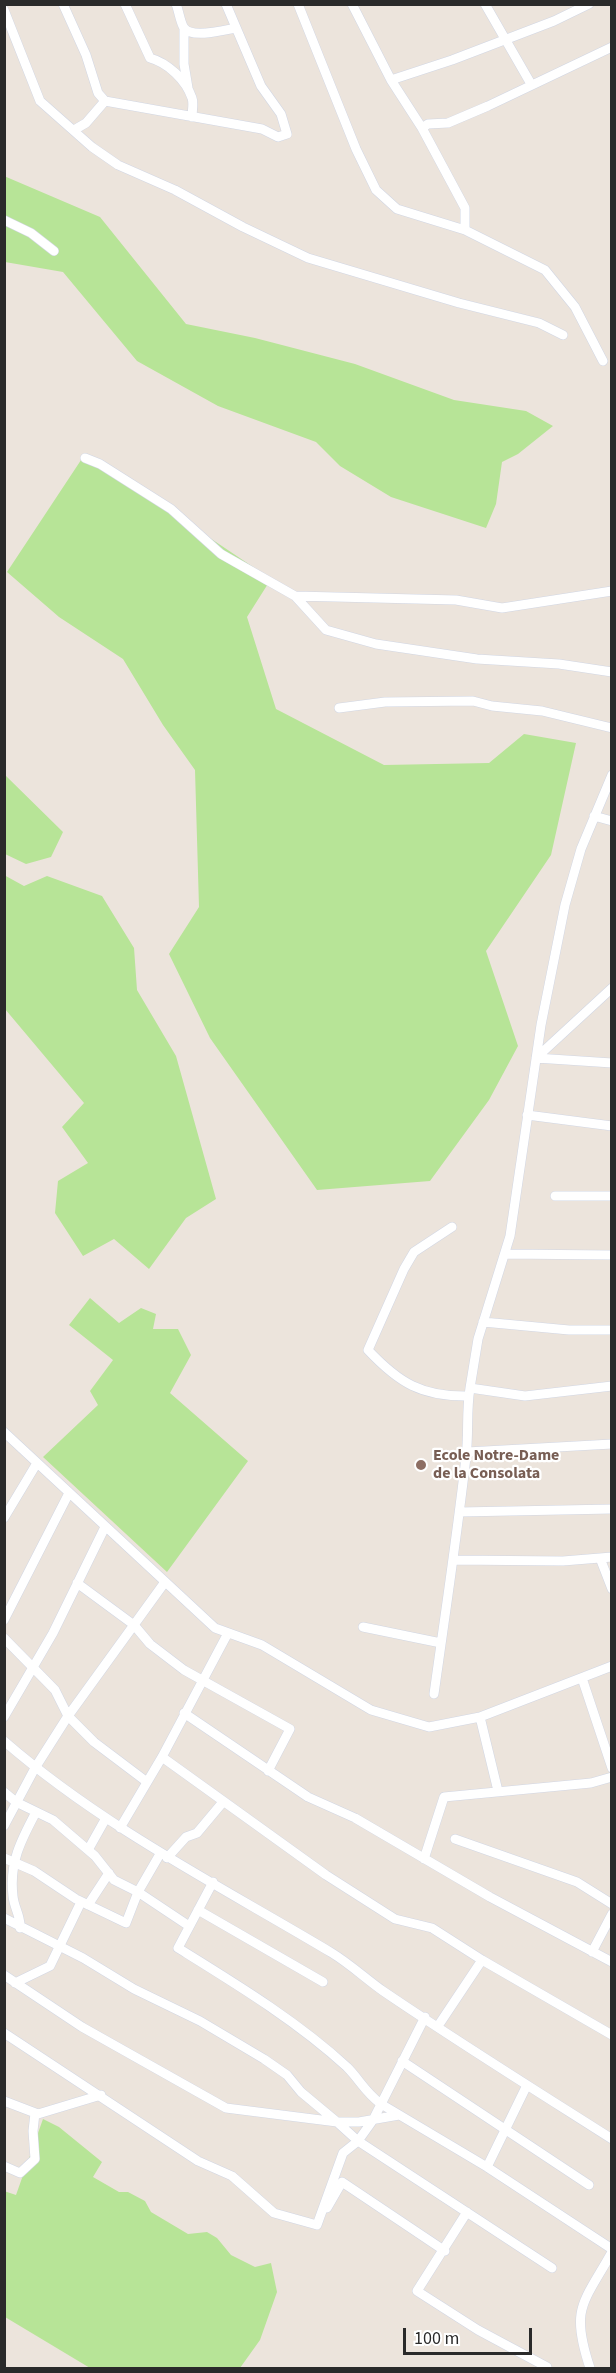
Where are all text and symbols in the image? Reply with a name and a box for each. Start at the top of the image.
place label: Ecole Notre-Dame de la Consolata [433,1446,559,1484]
marker: Ecole Notre-Dame de la Consolata [414,1458,428,1472]
scale bar [406,2316,535,2354]
text: 100 m [414,2326,459,2351]

